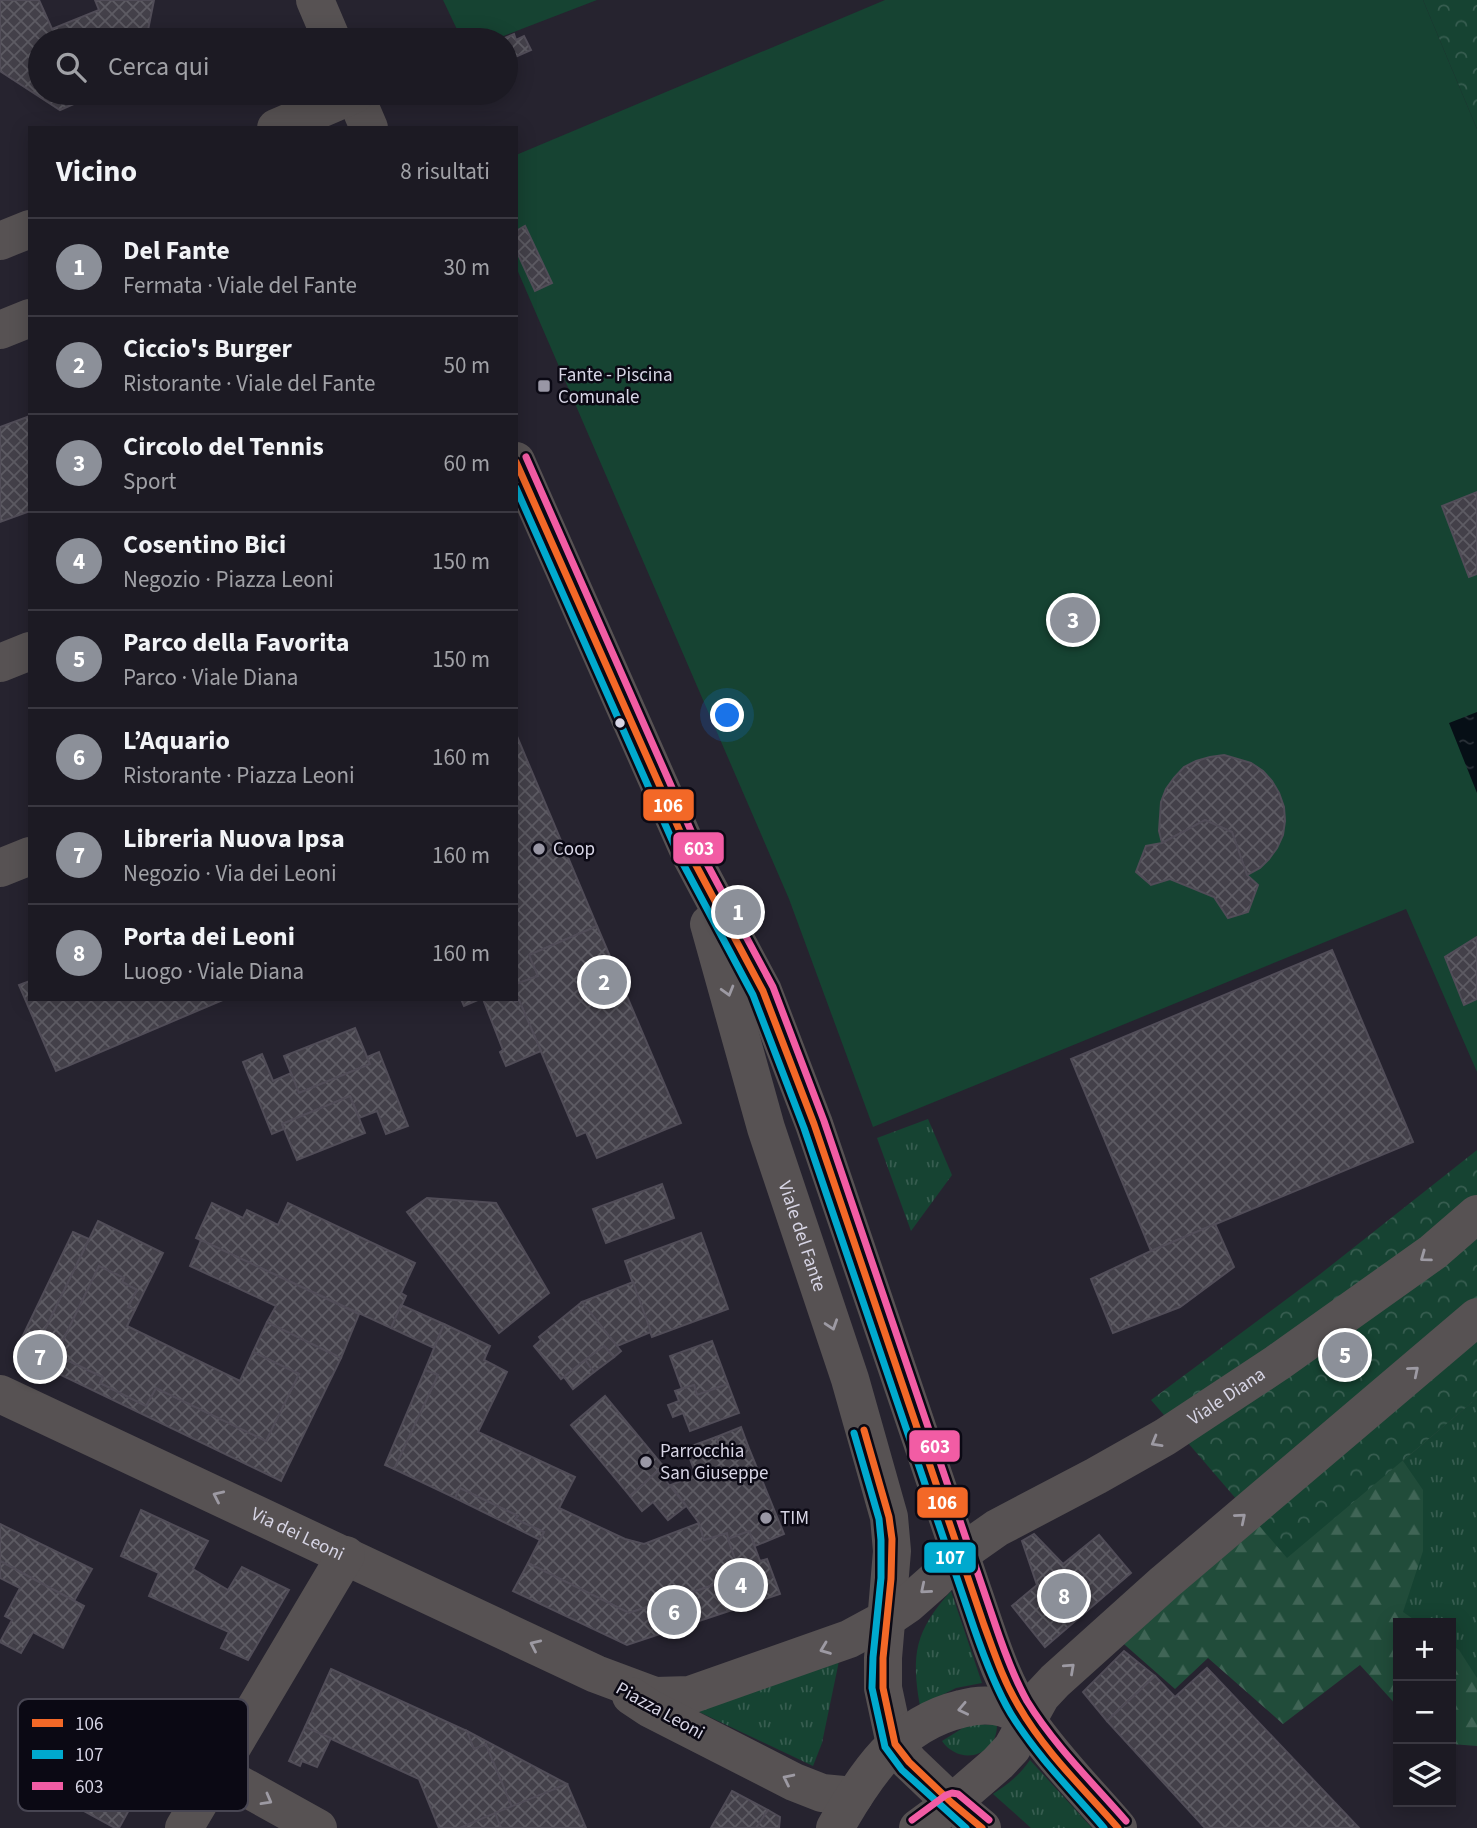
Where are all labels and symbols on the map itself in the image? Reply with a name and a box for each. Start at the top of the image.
place label: Fante - Piscina Comunale [558,362,673,411]
marker: Fante - Piscina Comunale [536,378,552,394]
pin: 3 [1050,594,1096,646]
your location [710,698,744,732]
unlabelled marker [613,716,627,730]
line badge: 106 [642,788,695,822]
text: 106 [653,793,683,820]
line badge: 603 [672,831,725,865]
place label: Coop [553,836,595,863]
text: 603 [684,836,714,863]
marker: Coop [531,841,547,857]
pin: 1 [715,886,761,938]
pin: 2 [581,956,627,1008]
one-way arrow [719,985,734,997]
street label: Viale del Fante [771,1177,833,1295]
one-way arrow [1420,1249,1432,1262]
one-way arrow [823,1318,838,1330]
pin: 5 [1322,1329,1368,1381]
pin: 7 [17,1331,63,1383]
street label: Viale Diana [1182,1361,1271,1432]
one-way arrow [1406,1367,1419,1379]
line badge: 603 [908,1429,961,1463]
text: 603 [920,1434,950,1461]
one-way arrow [1151,1434,1164,1447]
place label: Parrocchia San Giuseppe [660,1438,769,1487]
marker: Parrocchia San Giuseppe [638,1454,654,1470]
line badge: 106 [916,1486,969,1519]
one-way arrow [213,1490,225,1504]
text: 106 [927,1490,957,1517]
street label: Via dei Leoni [247,1500,349,1567]
place label: TIM [780,1505,809,1532]
marker: TIM [758,1510,774,1526]
one-way arrow [1233,1514,1246,1526]
line badge: 107 [923,1541,977,1574]
text: 107 [935,1545,965,1572]
pin: 4 [718,1559,764,1611]
pin: 8 [1041,1570,1087,1622]
one-way arrow [921,1581,934,1593]
pin: 6 [651,1586,697,1638]
one-way arrow [530,1639,542,1653]
one-way arrow [820,1640,832,1654]
one-way arrow [1061,1664,1074,1676]
street label: Piazza Leoni [611,1675,709,1747]
legend [18,1699,248,1811]
one-way arrow [957,1700,969,1715]
text: 106 [75,1711,103,1738]
text: 107 [75,1742,103,1769]
one-way arrow [783,1773,795,1787]
text: 603 [75,1774,103,1801]
one-way arrow [260,1792,273,1805]

